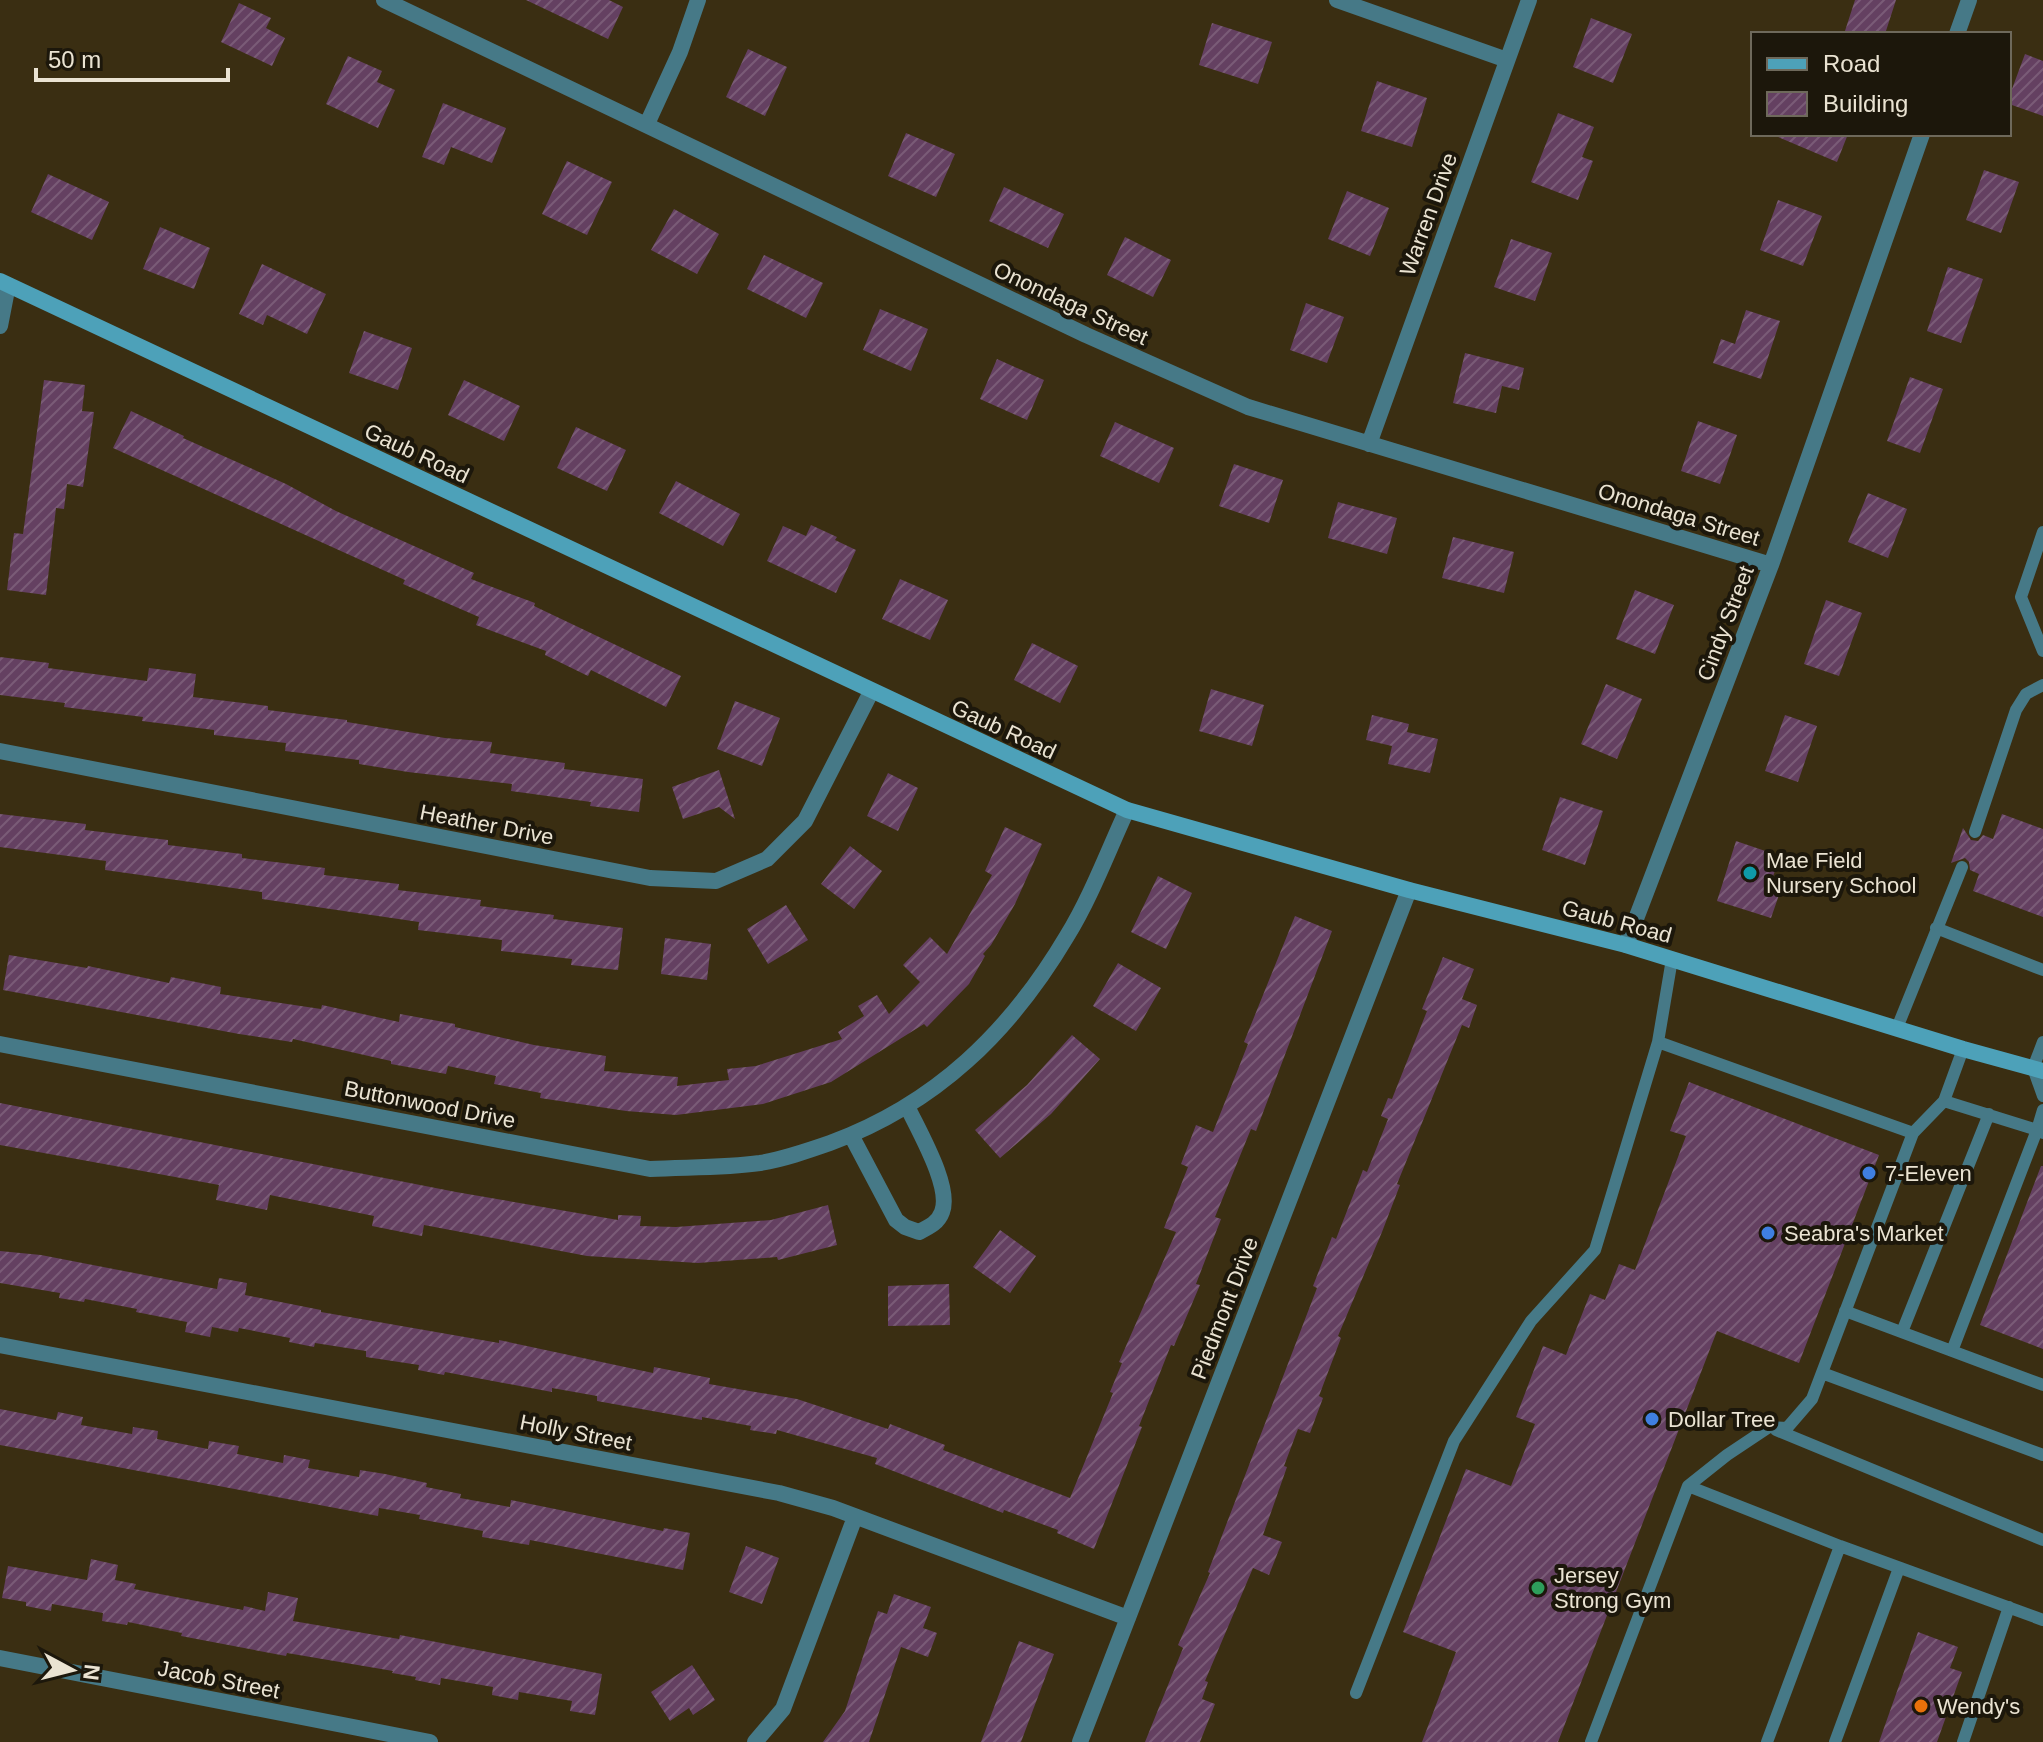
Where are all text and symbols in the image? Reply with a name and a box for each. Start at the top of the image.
scale bar [36,32,228,82]
legend [1751,32,2011,136]
text: 50 m [48,46,101,73]
text: Road [1823,50,1880,77]
text: Building [1823,90,1908,117]
street label: Warren Drive [1395,149,1462,279]
street label: Onondaga Street [990,257,1152,350]
street label: Gaub Road [361,418,473,489]
street label: Onondaga Street [1595,478,1763,551]
street label: Cindy Street [1692,562,1759,684]
street label: Gaub Road [948,694,1060,765]
street label: Heather Drive [418,799,556,850]
place label: Mae Field Nursery School [1766,848,1916,898]
marker: Mae Field Nursery School [1741,864,1759,882]
street label: Gaub Road [1559,895,1674,948]
street label: Buttonwood Drive [342,1076,518,1133]
place label: 7-Eleven [1885,1161,1972,1186]
marker: 7-Eleven [1860,1164,1878,1182]
place label: Seabra's Market [1784,1221,1944,1246]
marker: Seabra's Market [1759,1224,1777,1242]
street label: Piedmont Drive [1186,1233,1263,1383]
place label: Dollar Tree [1668,1407,1776,1432]
street label: Holly Street [518,1409,634,1456]
marker: Dollar Tree [1643,1410,1661,1428]
place label: Jersey Strong Gym [1554,1563,1671,1613]
marker: Jersey Strong Gym [1529,1579,1547,1597]
north arrow [32,1630,112,1710]
street label: Jacob Street [156,1655,282,1704]
text: N [78,1663,105,1682]
place label: Wendy's [1937,1694,2020,1719]
marker: Wendy's [1912,1697,1930,1715]

